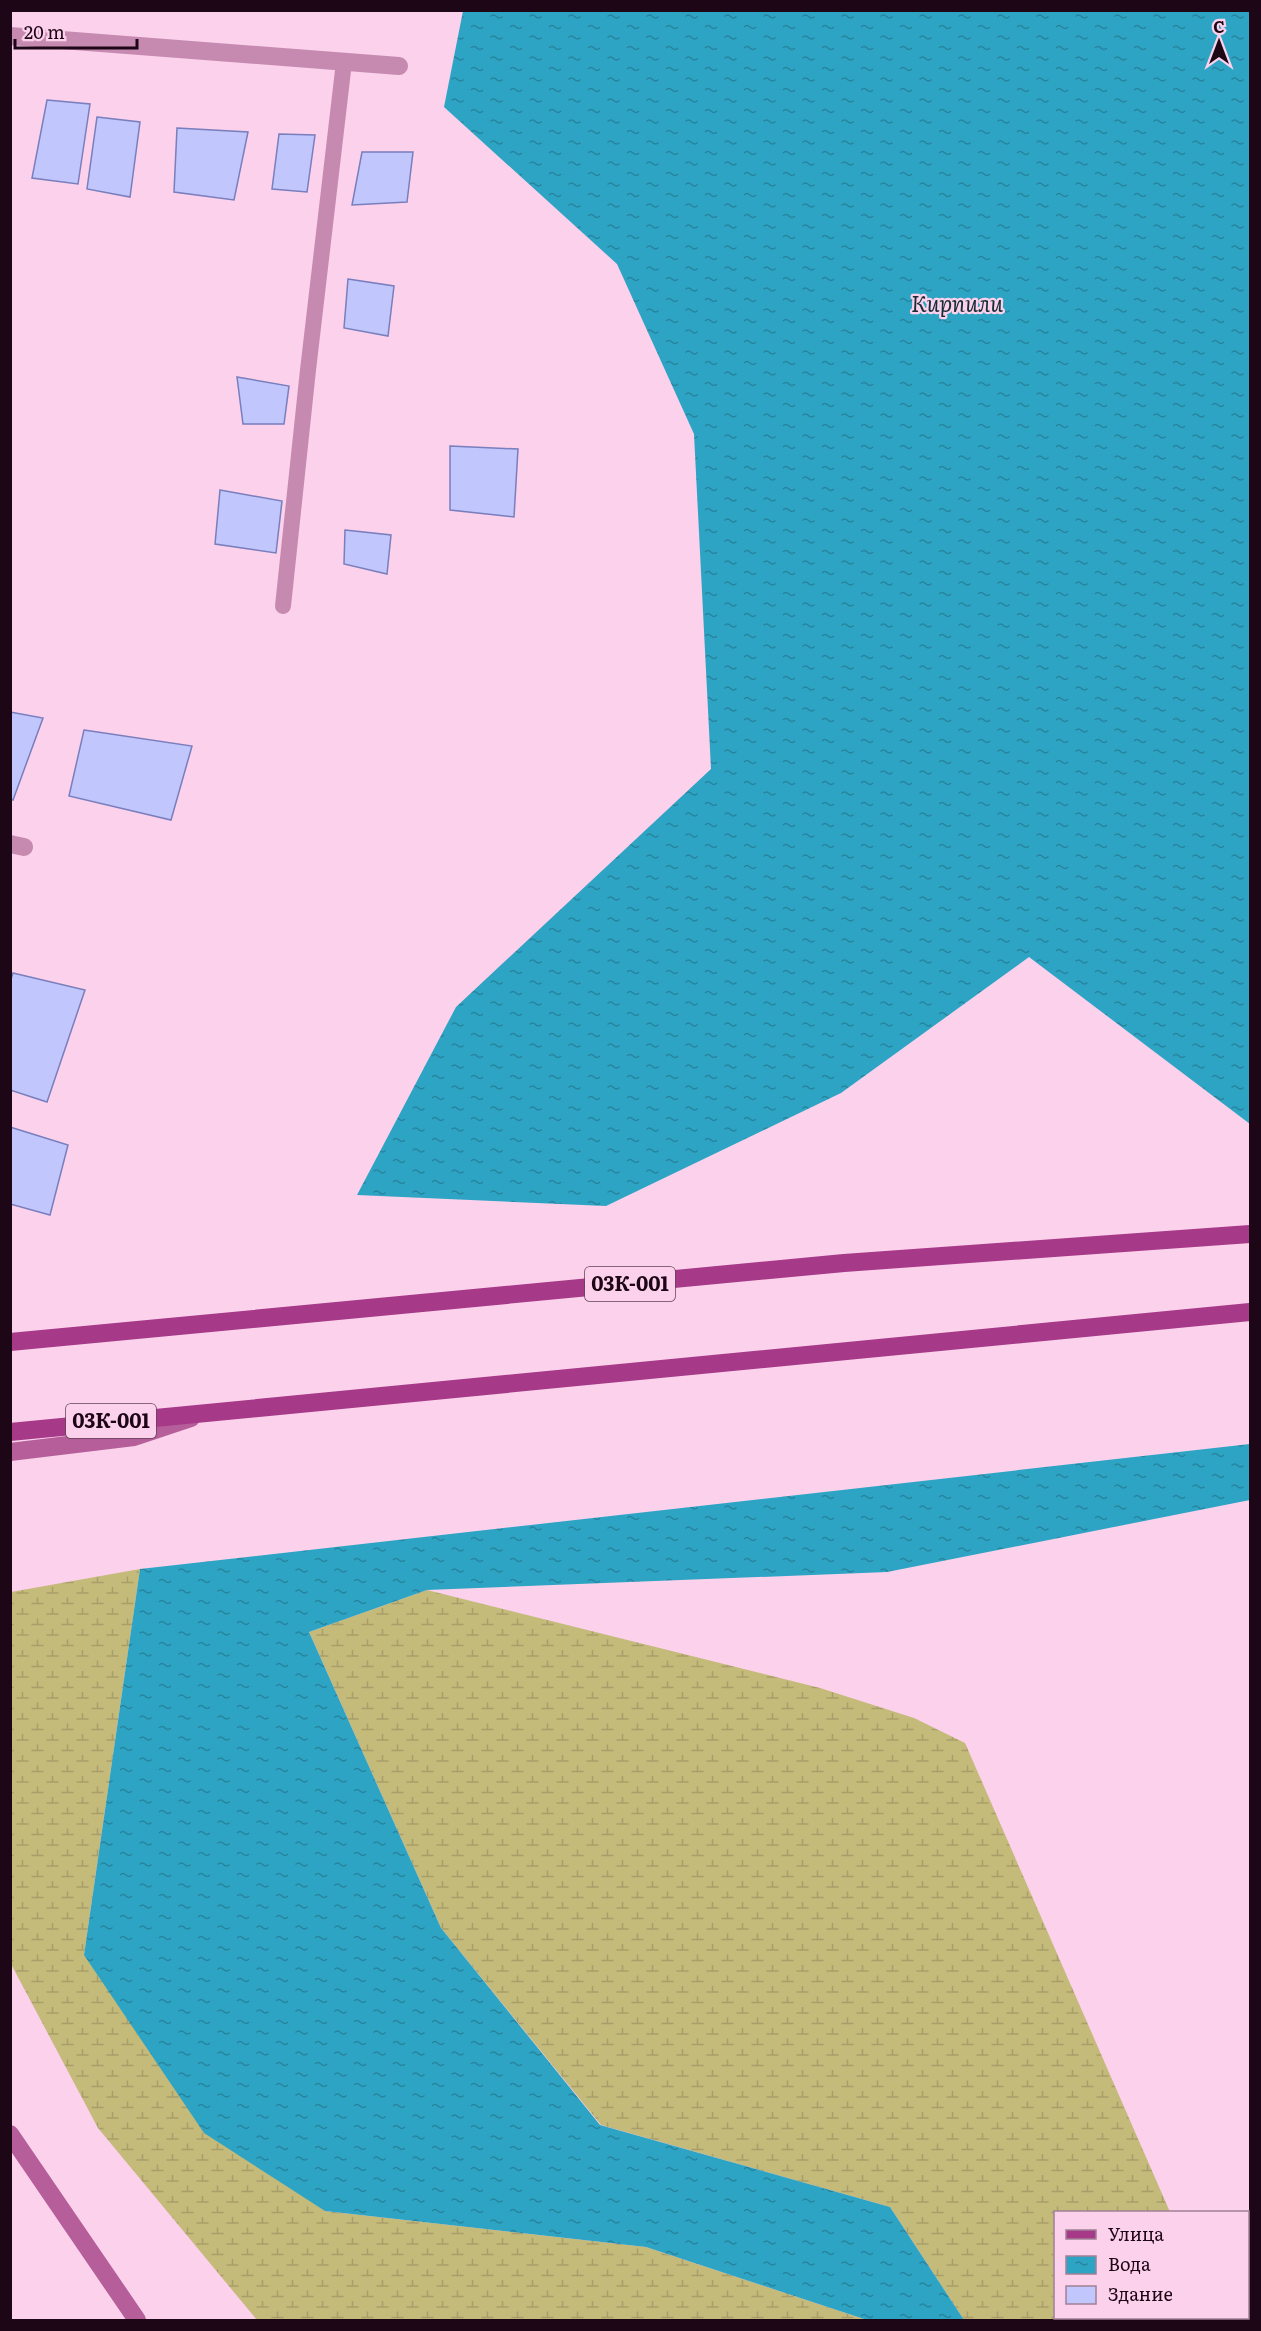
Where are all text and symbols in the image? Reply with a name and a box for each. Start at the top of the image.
scale bar [15,12,136,50]
north arrow [1189,12,1249,72]
text: С [1213,14,1225,38]
text: 20 m [24,18,65,45]
water label: Кирпили [911,286,1003,319]
road number: 03К-001 [585,1267,675,1301]
road number: 03К-001 [66,1404,156,1438]
legend [1054,2211,1249,2319]
text: Улица [1108,2220,1164,2247]
text: Вода [1108,2250,1151,2277]
text: Здание [1108,2280,1173,2307]

